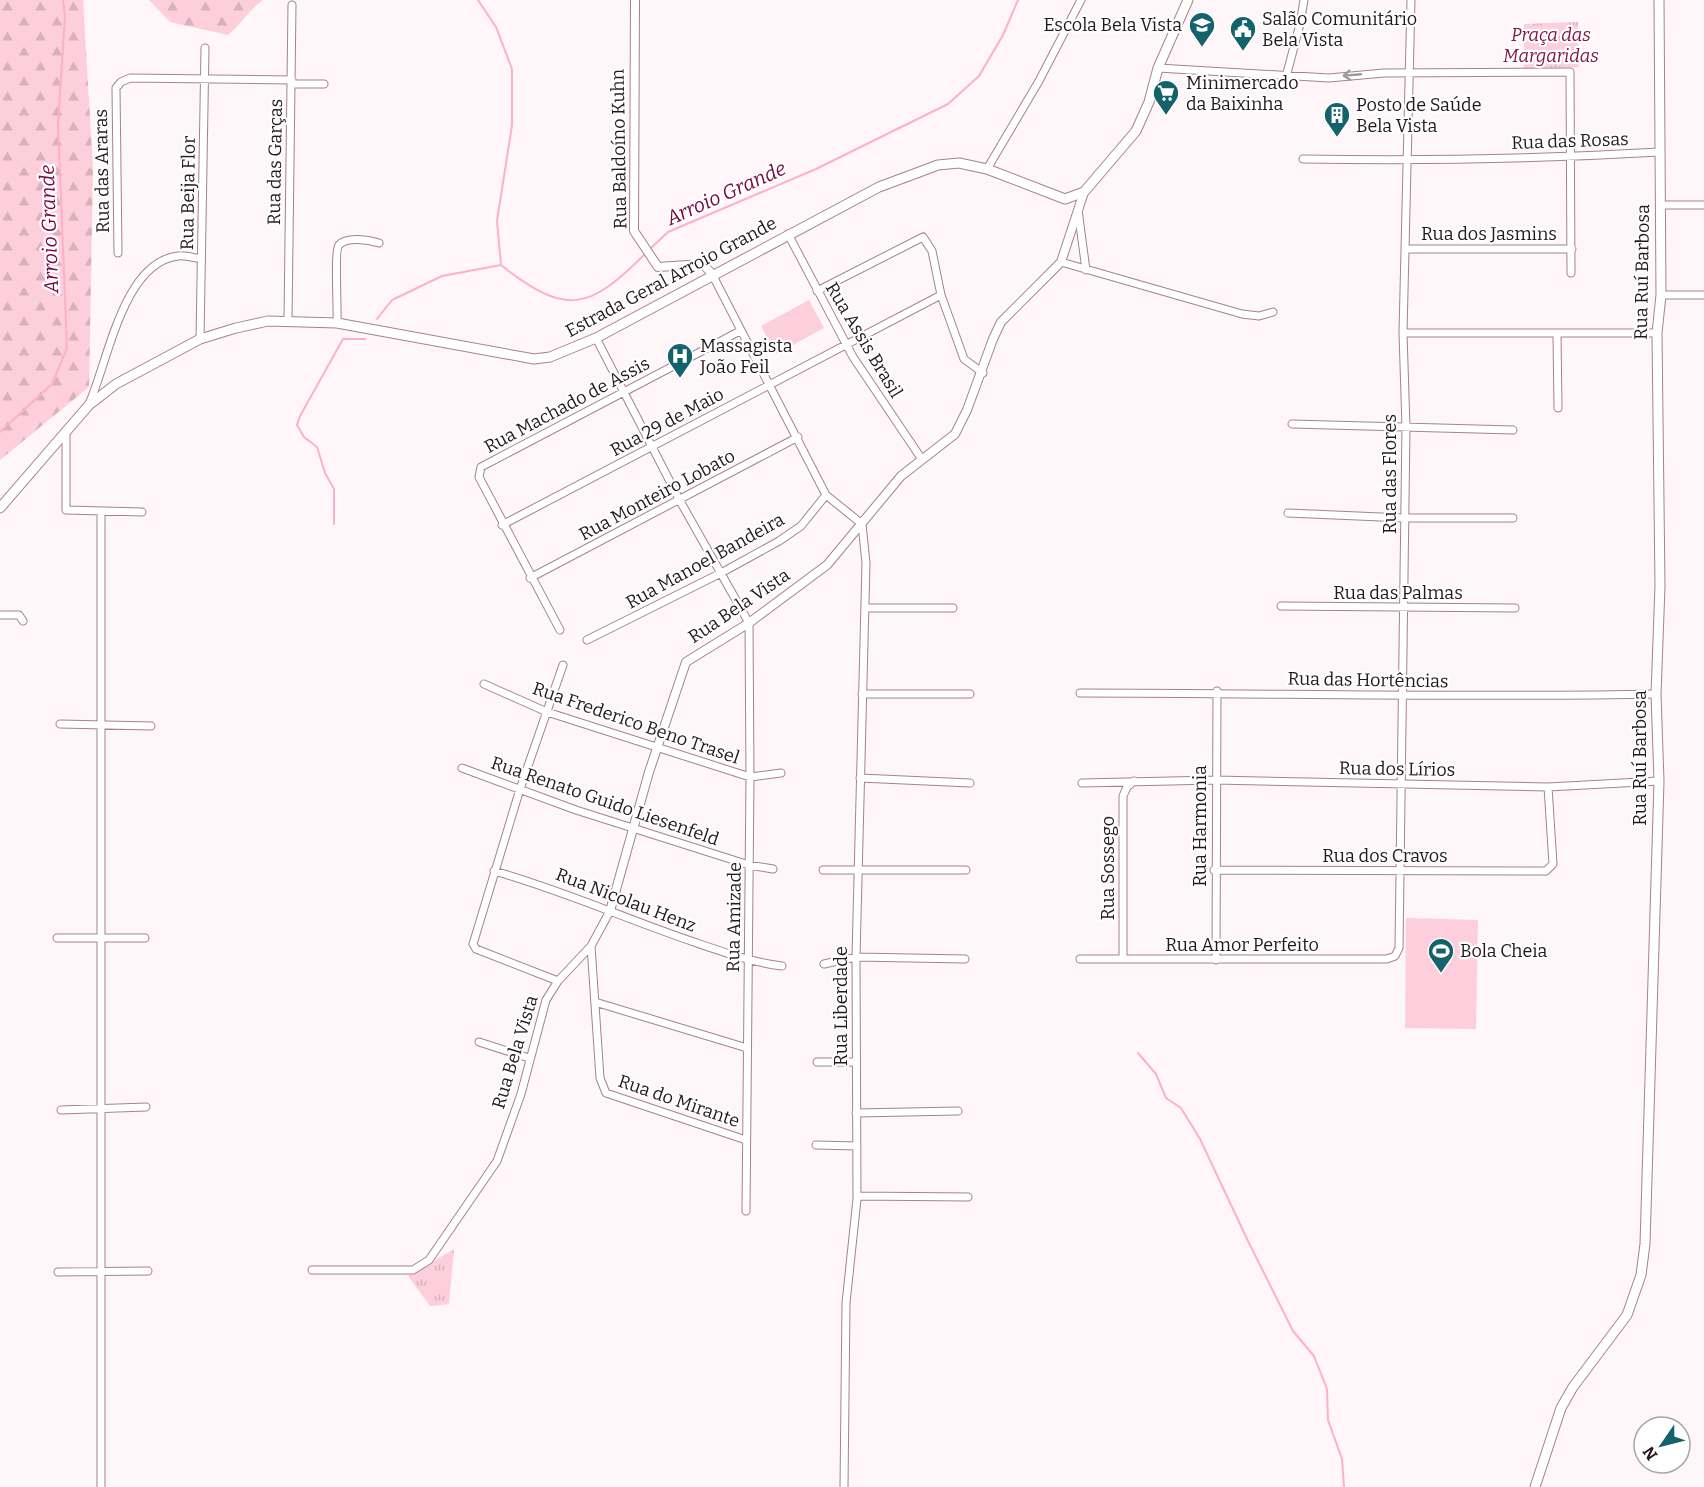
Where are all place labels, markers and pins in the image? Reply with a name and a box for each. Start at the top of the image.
place label: Salão Comunitário Bela Vista [1262,8,1417,51]
school or university icon: Escola Bela Vista [1187,10,1217,48]
place label: Escola Bela Vista [1043,14,1182,36]
public building icon: Salão Comunitário Bela Vista [1228,14,1258,52]
place label: Minimercado da Baixinha [1186,72,1299,115]
supermarket icon: Minimercado da Baixinha [1151,78,1181,116]
place label: Posto de Saúde Bela Vista [1356,94,1482,137]
building icon: Posto de Saúde Bela Vista [1322,100,1352,138]
place label: Massagista João Feil [699,335,793,378]
hospital icon: Massagista João Feil [665,341,695,379]
sports icon: Bola Cheia [1426,936,1456,974]
place label: Bola Cheia [1460,940,1547,962]

